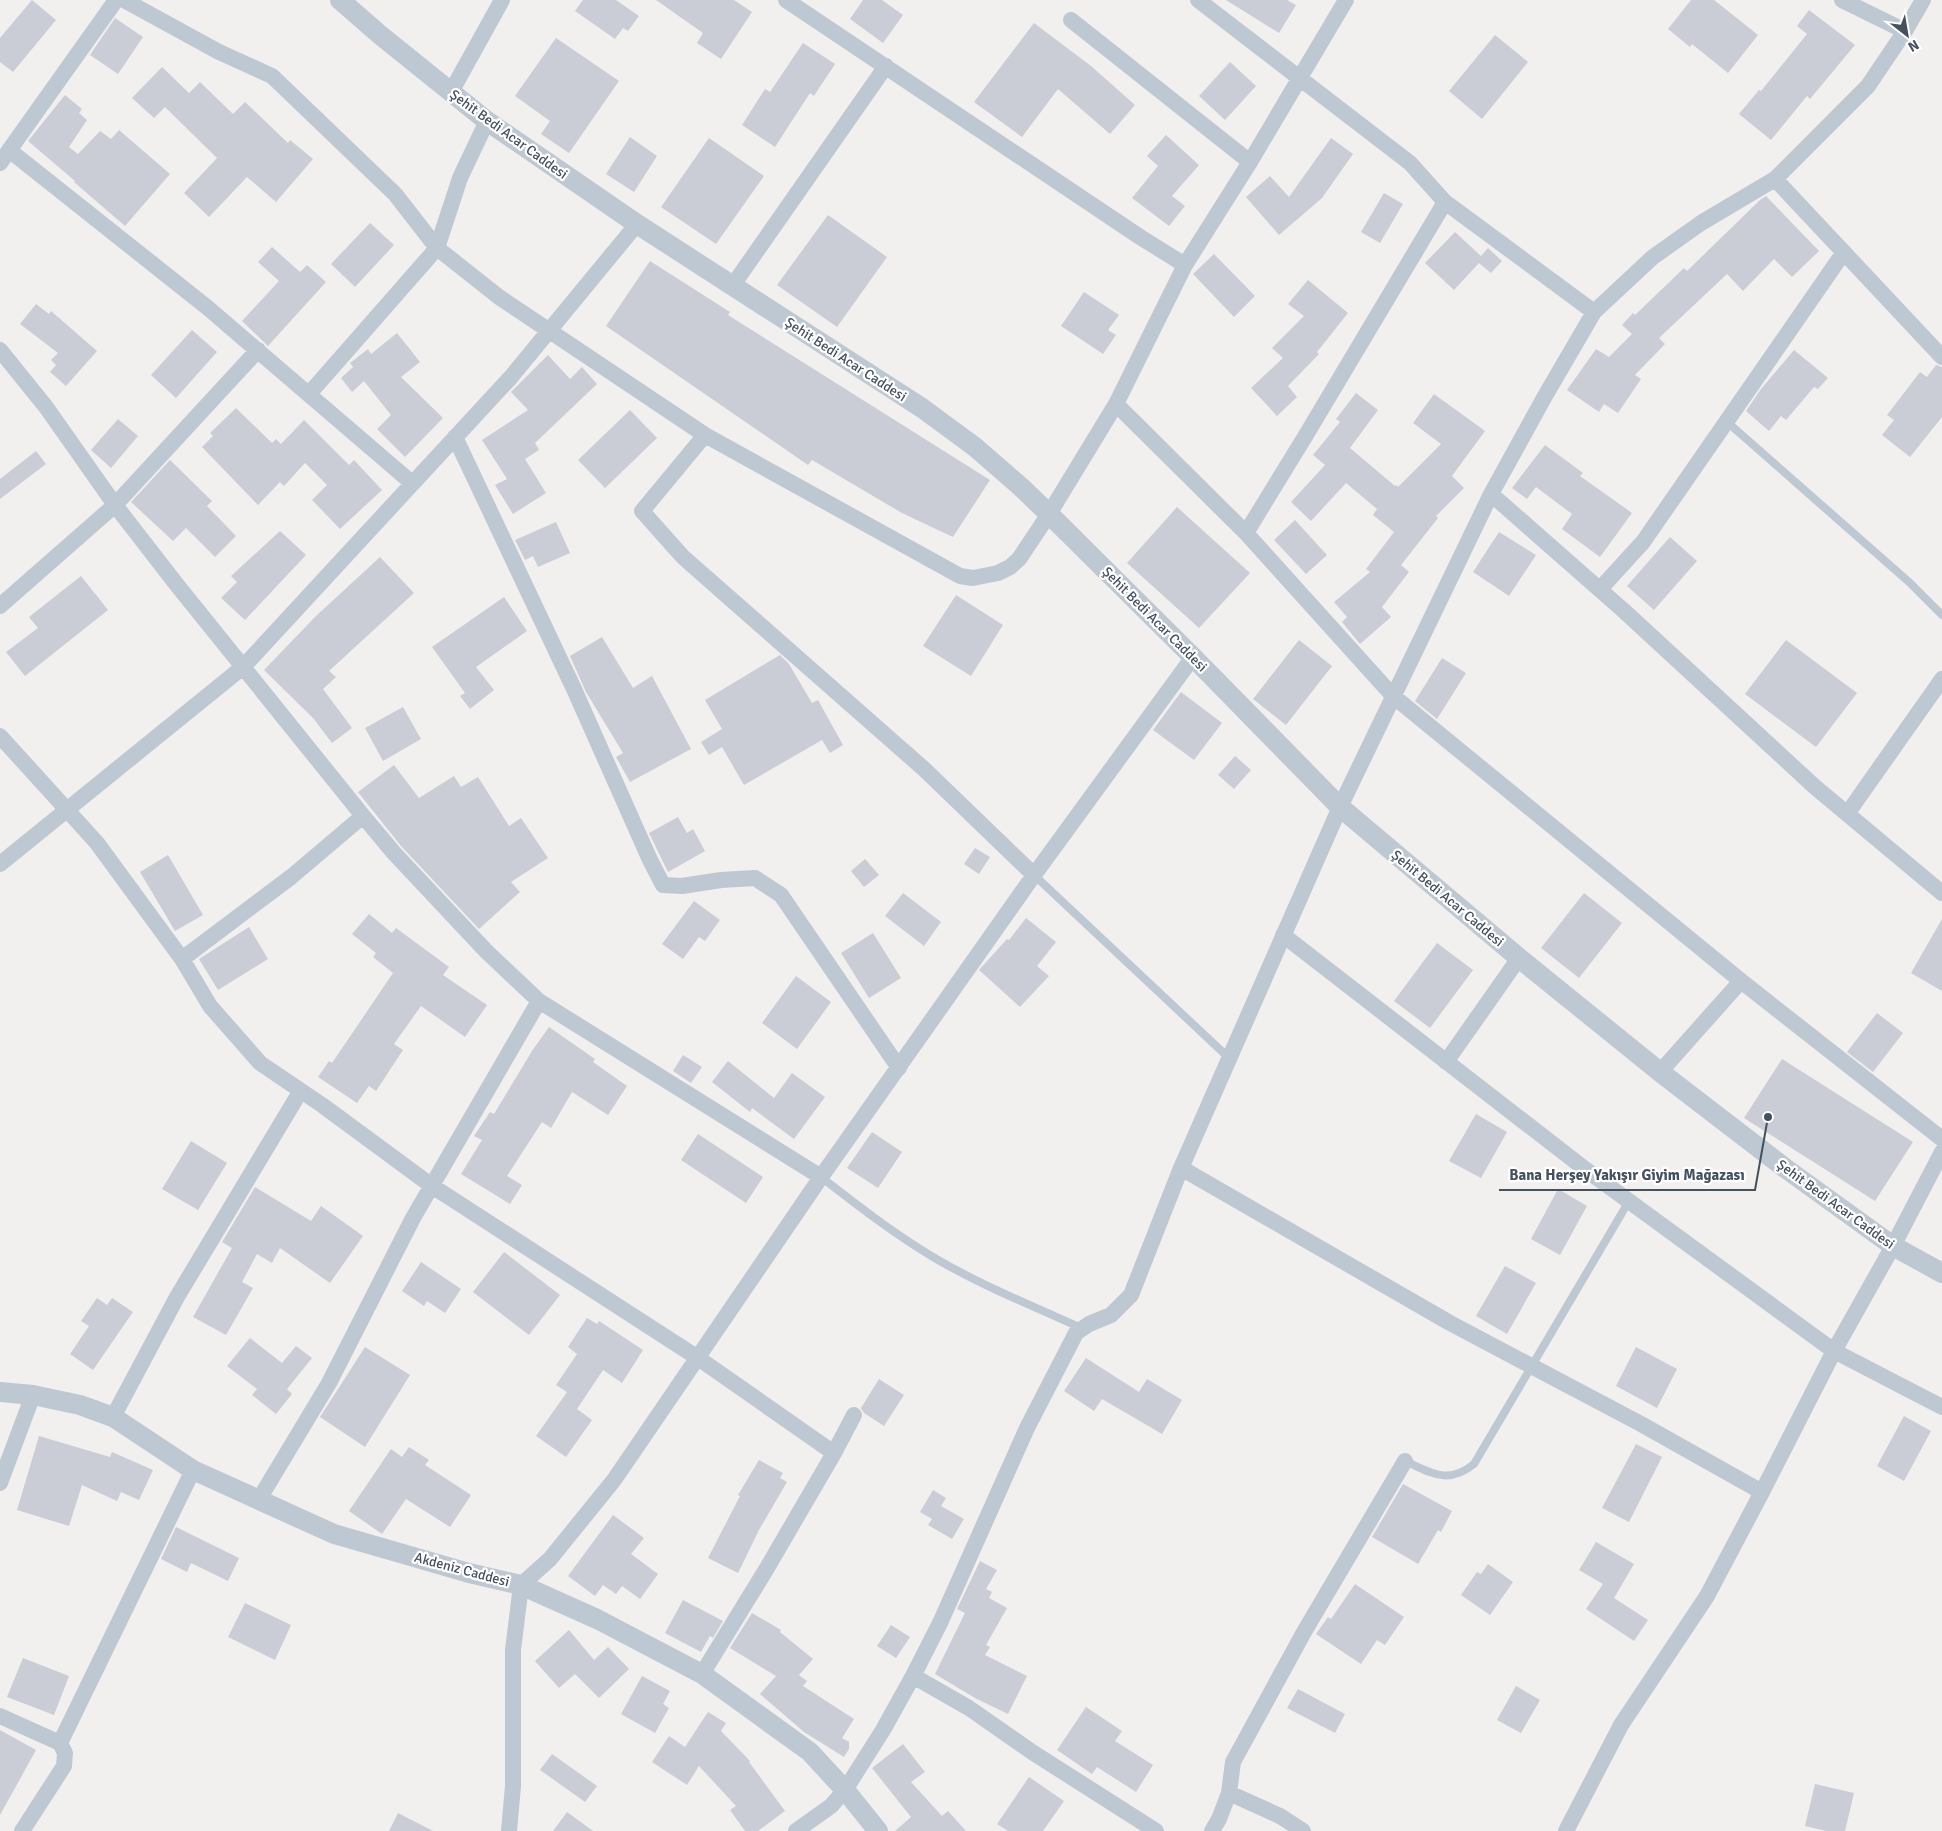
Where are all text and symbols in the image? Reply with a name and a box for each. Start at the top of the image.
north arrow [1882,10,1932,60]
text: N [1905,36,1922,56]
street label: Şehit Bedi Acar Caddesi [447,86,571,183]
street label: Şehit Bedi Acar Caddesi [782,314,910,405]
street label: Şehit Bedi Acar Caddesi [1099,563,1211,675]
street label: Şehit Bedi Acar Caddesi [1388,846,1507,950]
street label: Şehit Bedi Acar Caddesi [1774,1156,1898,1253]
callout: Bana Herşey Yakışır Giyim Mağazası [1499,1160,1755,1190]
text: Bana Herşey Yakışır Giyim Mağazası [1509,1166,1745,1184]
street label: Akdeniz Caddesi [412,1549,511,1590]

